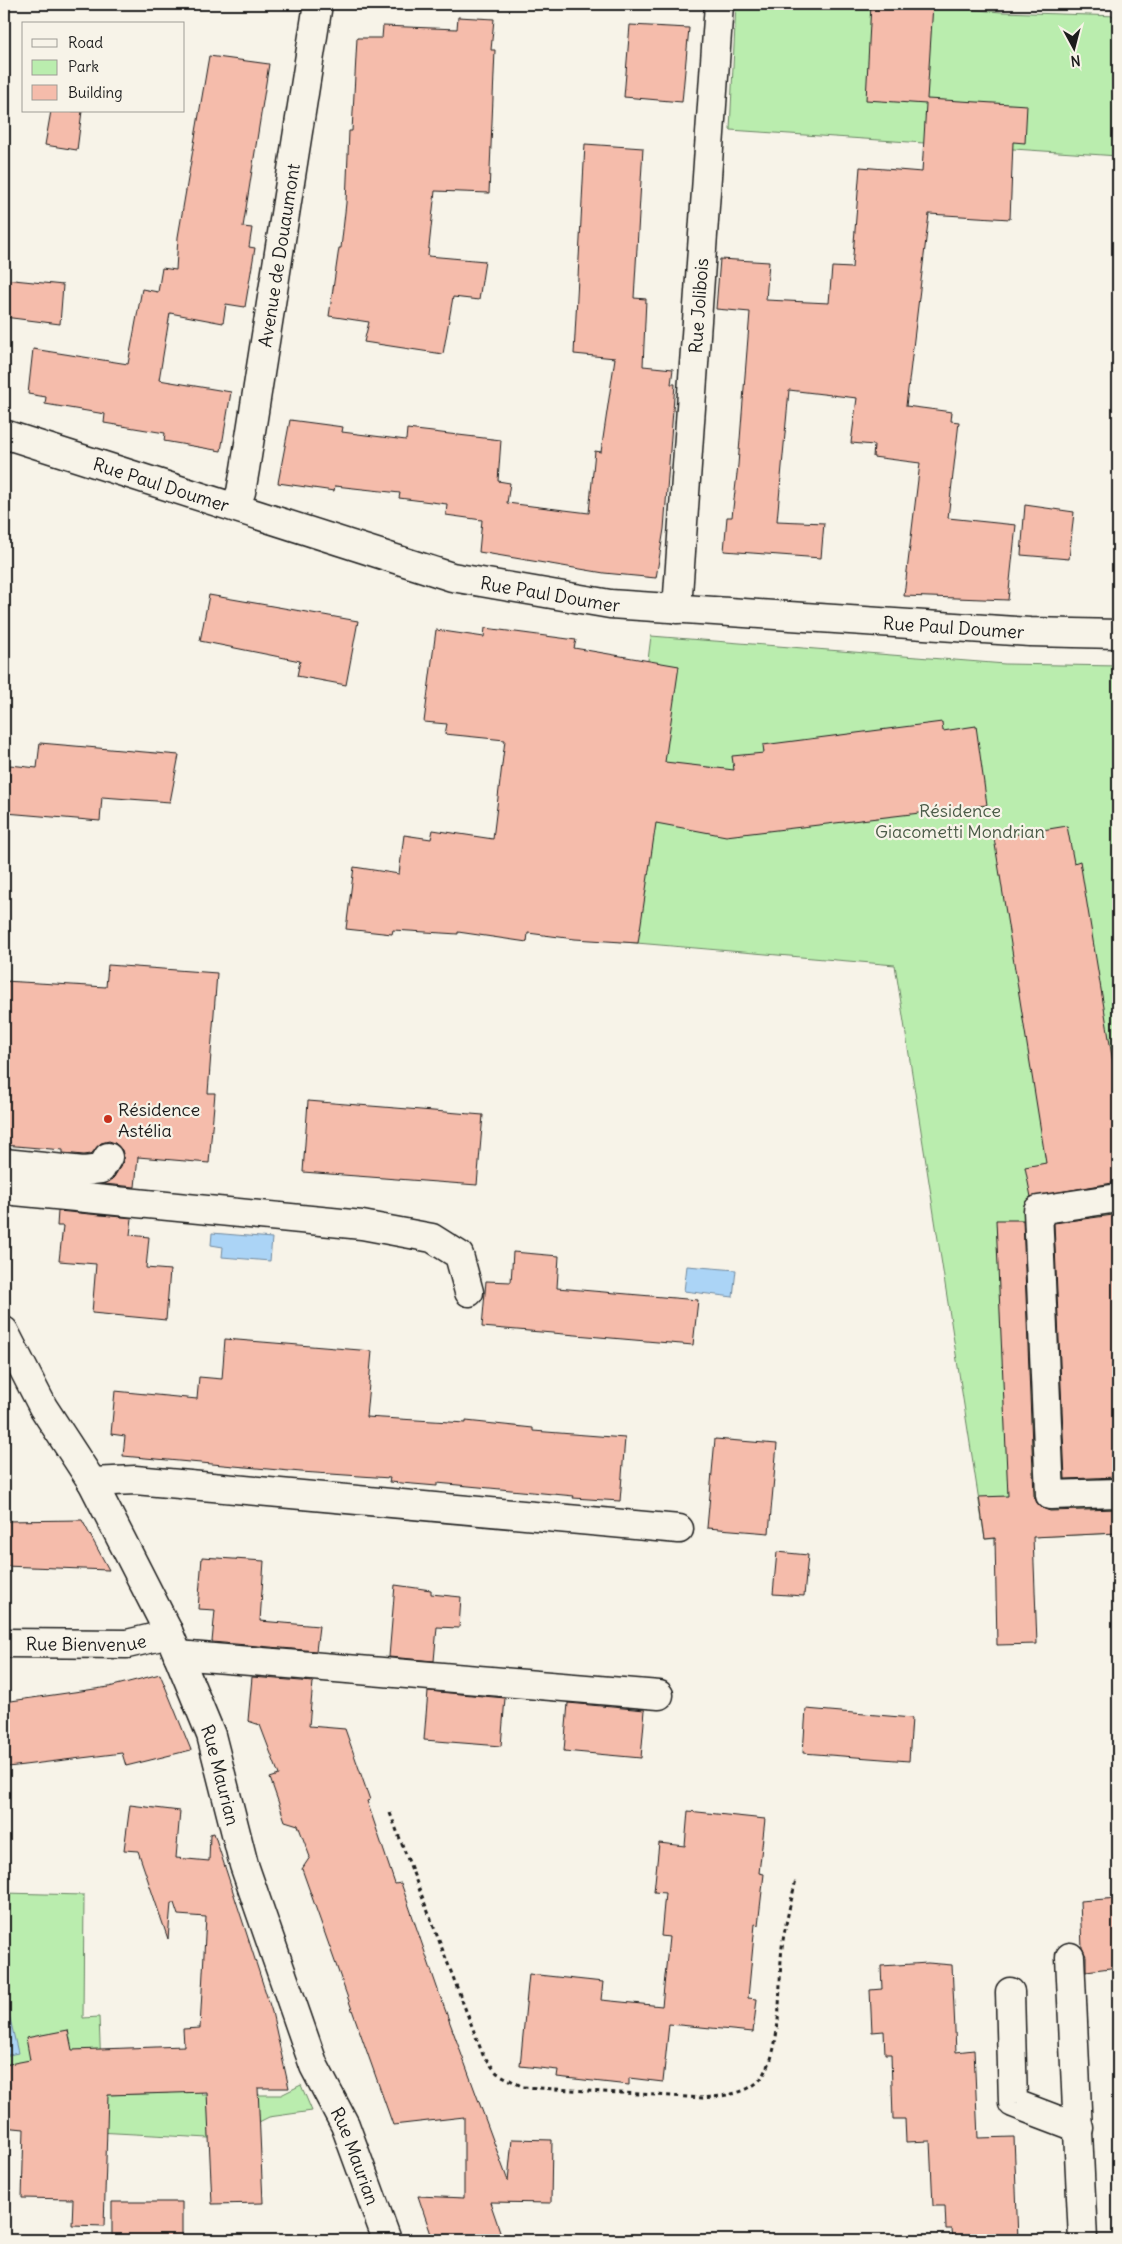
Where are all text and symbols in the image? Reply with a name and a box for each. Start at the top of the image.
legend [22,22,185,112]
north arrow [1050,22,1100,72]
text: Road [68,33,103,52]
text: N [1070,51,1081,70]
text: Park [68,57,99,76]
text: Building [68,83,123,102]
street label: Avenue de Douaumont [253,162,304,349]
street label: Rue Jolibois [683,257,713,354]
street label: Rue Paul Doumer [90,452,233,517]
street label: Rue Paul Doumer [479,571,622,616]
street label: Rue Paul Doumer [882,611,1026,643]
park label: Résidence Giacometti Mondrian [875,799,1045,843]
place label: Résidence Astélia [118,1098,200,1142]
marker: Résidence Astélia [102,1113,114,1125]
street label: Rue Bienvenue [26,1628,148,1655]
street label: Rue Maurian [196,1721,245,1828]
street label: Rue Maurian [326,2103,385,2208]

